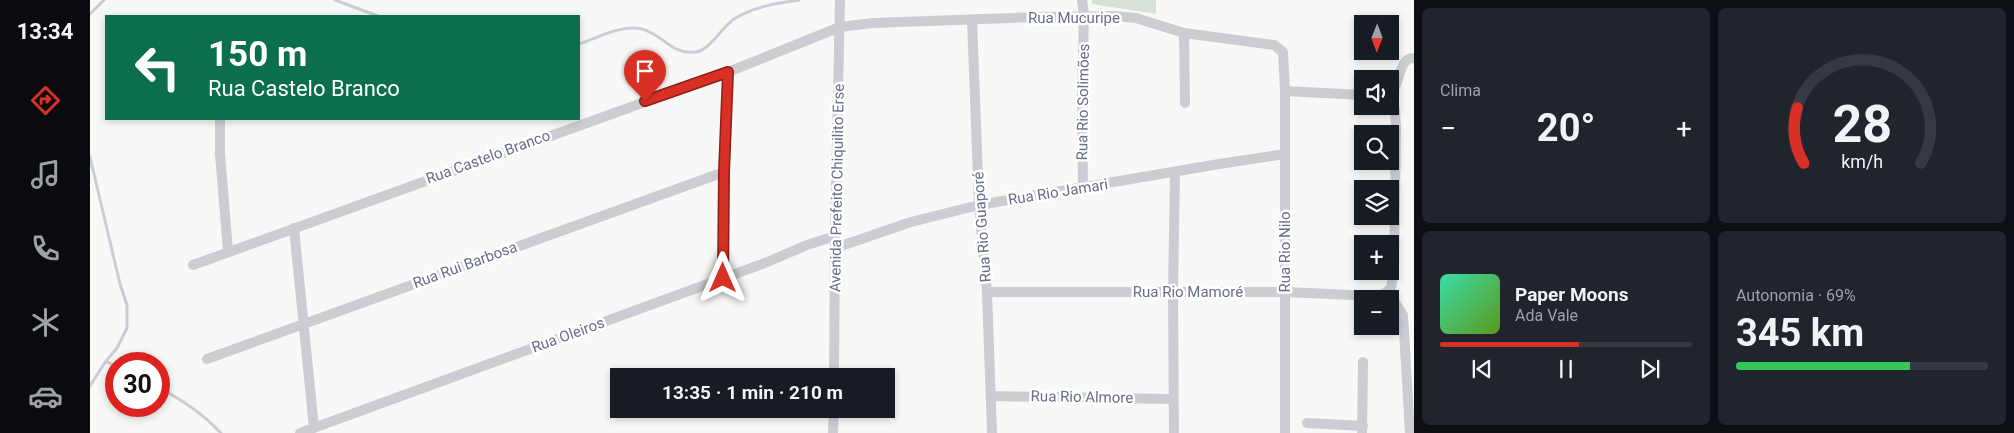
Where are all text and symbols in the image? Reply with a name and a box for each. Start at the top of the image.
street label: Rua Mucuripe [1028,9,1120,27]
north arrow [1354,15,1399,60]
map controls [1354,15,1399,335]
text: 13:34 [17,19,73,44]
text: 150 m [208,34,307,75]
icon: left [125,35,190,100]
street label: Rua Rio Solimões [1073,43,1093,161]
pin [624,50,666,101]
icon: arrive [631,57,659,85]
button: sound [1354,70,1399,115]
text: Rua Castelo Branco [208,76,400,101]
text: Clima [1440,81,1481,100]
icon: directions [28,83,63,118]
street label: Avenida Prefeito Chiquilito Erse [826,84,848,292]
text: 28 [1832,94,1892,155]
text: 20° [1537,106,1595,150]
text: − [1440,112,1456,145]
text: + [1676,112,1692,145]
button: search [1354,125,1399,170]
street label: Rua Castelo Branco [423,126,553,188]
text: km/h [1841,151,1883,172]
icon: music [28,157,63,192]
street label: Rua Rio Guaporé [969,171,995,283]
street label: Rua Rio Jamari [1007,175,1109,209]
button: layers [1354,180,1399,225]
street label: Rua Rio Nilo [1276,211,1294,293]
icon: phone [28,231,63,266]
button: + [1354,235,1399,280]
street label: Rua Rui Barbosa [410,238,520,292]
position arrow [696,251,748,303]
street label: Rua Rio Mamoré [1133,283,1243,301]
text: Paper Moons [1515,283,1628,306]
text: Autonomia · 69% [1736,286,1856,305]
button: − [1354,290,1399,335]
icon: climate [28,305,63,340]
text: Ada Vale [1515,306,1578,325]
text: 345 km [1736,311,1864,355]
street label: Rua Oleiros [529,314,607,356]
speed limit sign: 30 [105,352,170,417]
icon: previous [1468,355,1496,383]
icon: pause [1552,355,1580,383]
icon: next [1636,355,1664,383]
icon: car [28,379,63,414]
text: 13:35 · 1 min · 210 m [662,381,843,404]
street label: Rua Rio Almore [1031,387,1133,407]

